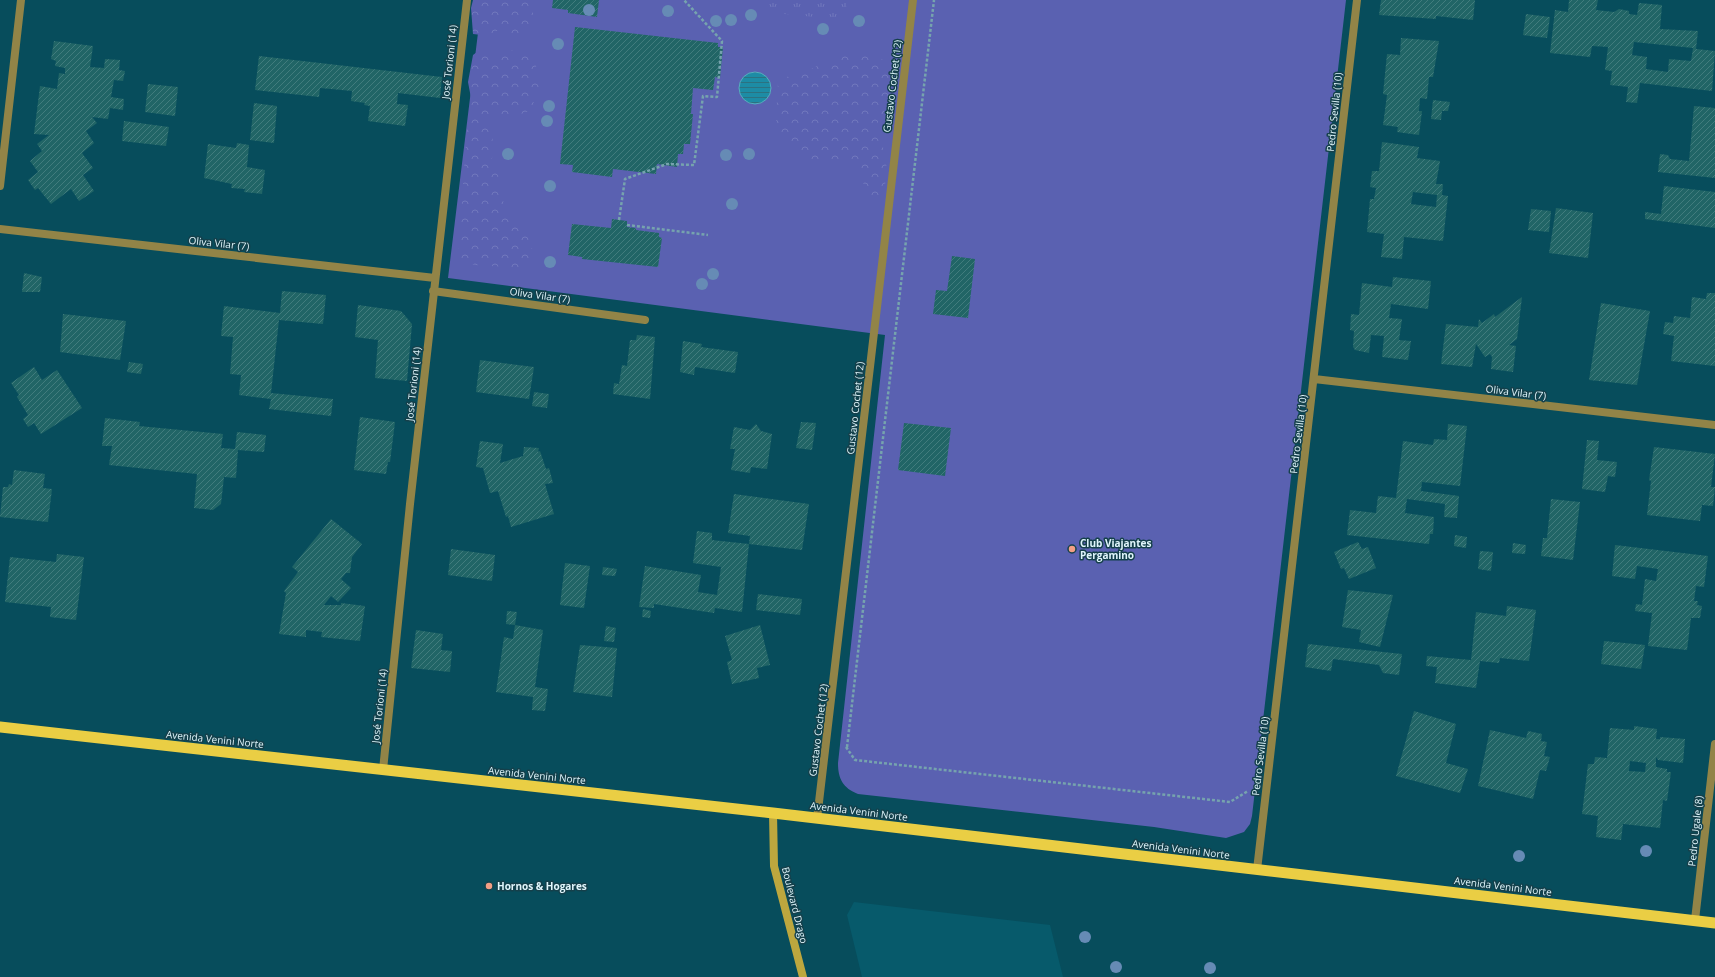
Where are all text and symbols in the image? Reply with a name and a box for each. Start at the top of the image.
street label: José Torioni (14) [438,24,460,101]
street label: Gustavo Cochet (12) [879,39,905,133]
street label: Pedro Sevilla (10) [1323,72,1345,152]
street label: Oliva Vilar (7) [188,233,250,253]
street label: Oliva Vilar (7) [509,284,571,306]
street label: José Torioni (14) [402,346,424,423]
street label: Gustavo Cochet (12) [843,361,867,455]
street label: Oliva Vilar (7) [1485,381,1547,403]
street label: Pedro Sevilla (10) [1286,394,1310,474]
place label: Club Viajantes Pergamino [1080,536,1151,562]
marker: Club Viajantes Pergamino [1067,544,1077,554]
street label: José Torioni (14) [368,668,390,745]
street label: Gustavo Cochet (12) [805,683,831,777]
street label: Pedro Sevilla (10) [1248,716,1272,796]
street label: Avenida Venini Norte [165,727,265,751]
street label: Avenida Venini Norte [487,763,587,787]
street label: Pedro Ugale (8) [1684,795,1706,867]
street label: Avenida Venini Norte [809,798,909,824]
street label: Avenida Venini Norte [1131,836,1231,862]
street label: Boulevard Drago [779,865,811,945]
street label: Avenida Venini Norte [1453,873,1553,899]
place label: Hornos & Hogares [497,879,587,893]
marker: Hornos & Hogares [484,881,494,891]

